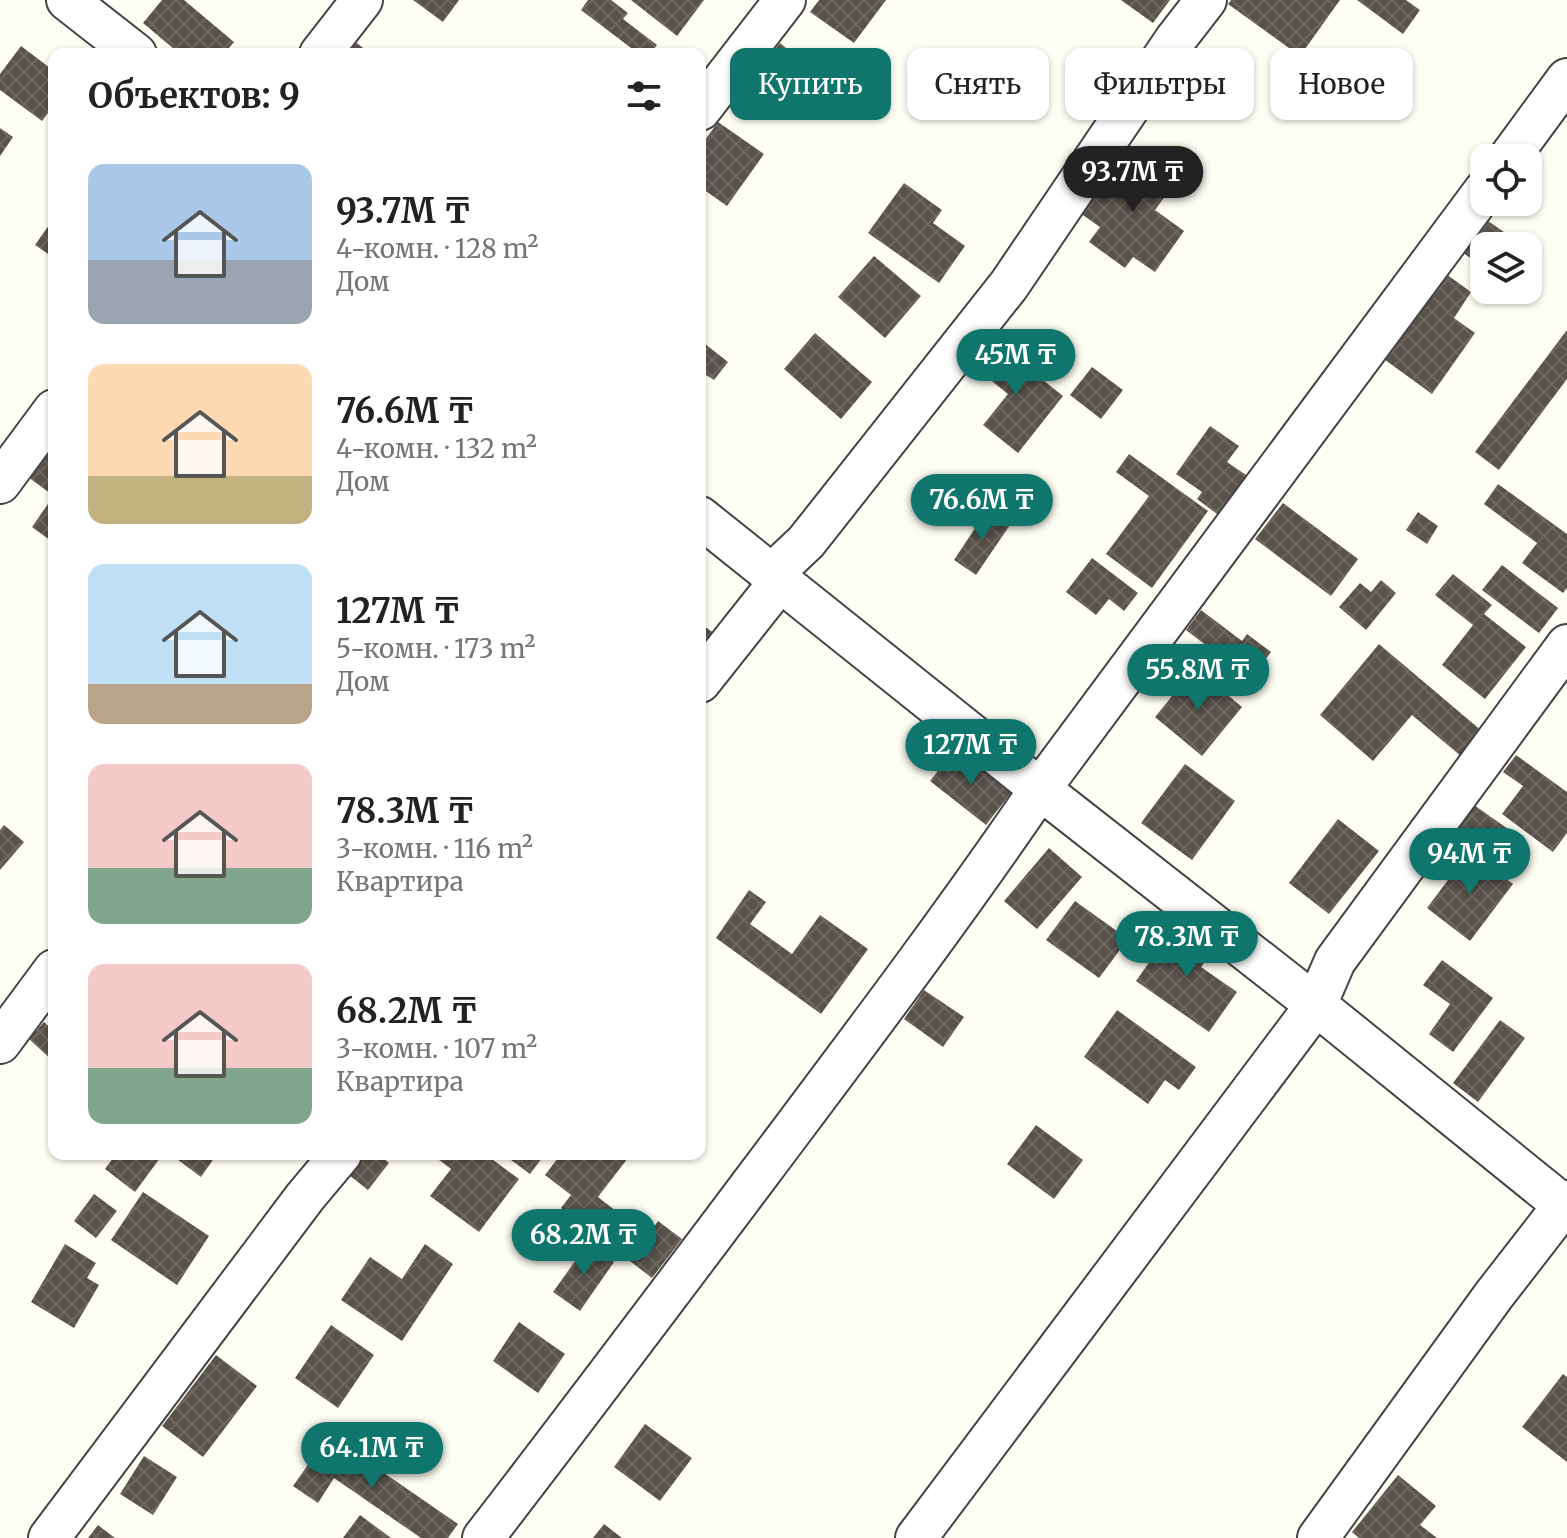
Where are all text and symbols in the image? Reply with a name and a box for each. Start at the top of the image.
chip: Купить [730,48,891,120]
chip: Снять [907,48,1049,120]
chip: Фильтры [1065,48,1254,120]
chip: Новое [1270,48,1413,120]
icon: filters [622,74,666,118]
text: Объектов: 9 [88,75,300,117]
map controls [1470,144,1542,304]
button: locate [1470,144,1542,216]
pin: 93.7M ₸ [1059,146,1207,214]
text: 93.7M ₸ [1081,155,1185,188]
text: 93.7M ₸ [336,190,471,232]
icon: home [152,196,248,292]
text: 4-комн. · 128 m² [336,232,539,265]
button: layers [1470,232,1542,304]
text: Дом [336,265,390,298]
pin: 45M ₸ [960,329,1072,397]
text: 45M ₸ [974,338,1058,371]
text: 76.6M ₸ [336,390,475,432]
icon: home [152,396,248,492]
text: 4-комн. · 132 m² [336,432,537,465]
text: Дом [336,465,390,498]
pin: 76.6M ₸ [908,474,1056,542]
text: 76.6M ₸ [929,483,1035,516]
text: 127M ₸ [336,590,461,632]
icon: home [152,596,248,692]
text: 5-комн. · 173 m² [336,632,535,665]
pin: 55.8M ₸ [1124,644,1272,712]
text: 55.8M ₸ [1145,653,1251,686]
text: Дом [336,665,390,698]
pin: 127M ₸ [906,719,1036,787]
text: 127M ₸ [923,728,1019,761]
text: 78.3M ₸ [336,790,475,832]
icon: home [152,796,248,892]
pin: 94M ₸ [1414,828,1526,896]
text: 3-комн. · 116 m² [336,832,533,865]
text: 94M ₸ [1427,837,1513,870]
text: Квартира [336,865,464,898]
pin: 78.3M ₸ [1113,911,1261,979]
text: 78.3M ₸ [1134,920,1240,953]
text: 68.2M ₸ [336,990,478,1032]
icon: home [152,996,248,1092]
text: 3-комн. · 107 m² [336,1032,537,1065]
text: Квартира [336,1065,464,1098]
pin: 68.2M ₸ [510,1209,658,1277]
text: 68.2M ₸ [530,1218,638,1251]
pin: 64.1M ₸ [298,1422,446,1490]
text: 64.1M ₸ [319,1431,425,1464]

